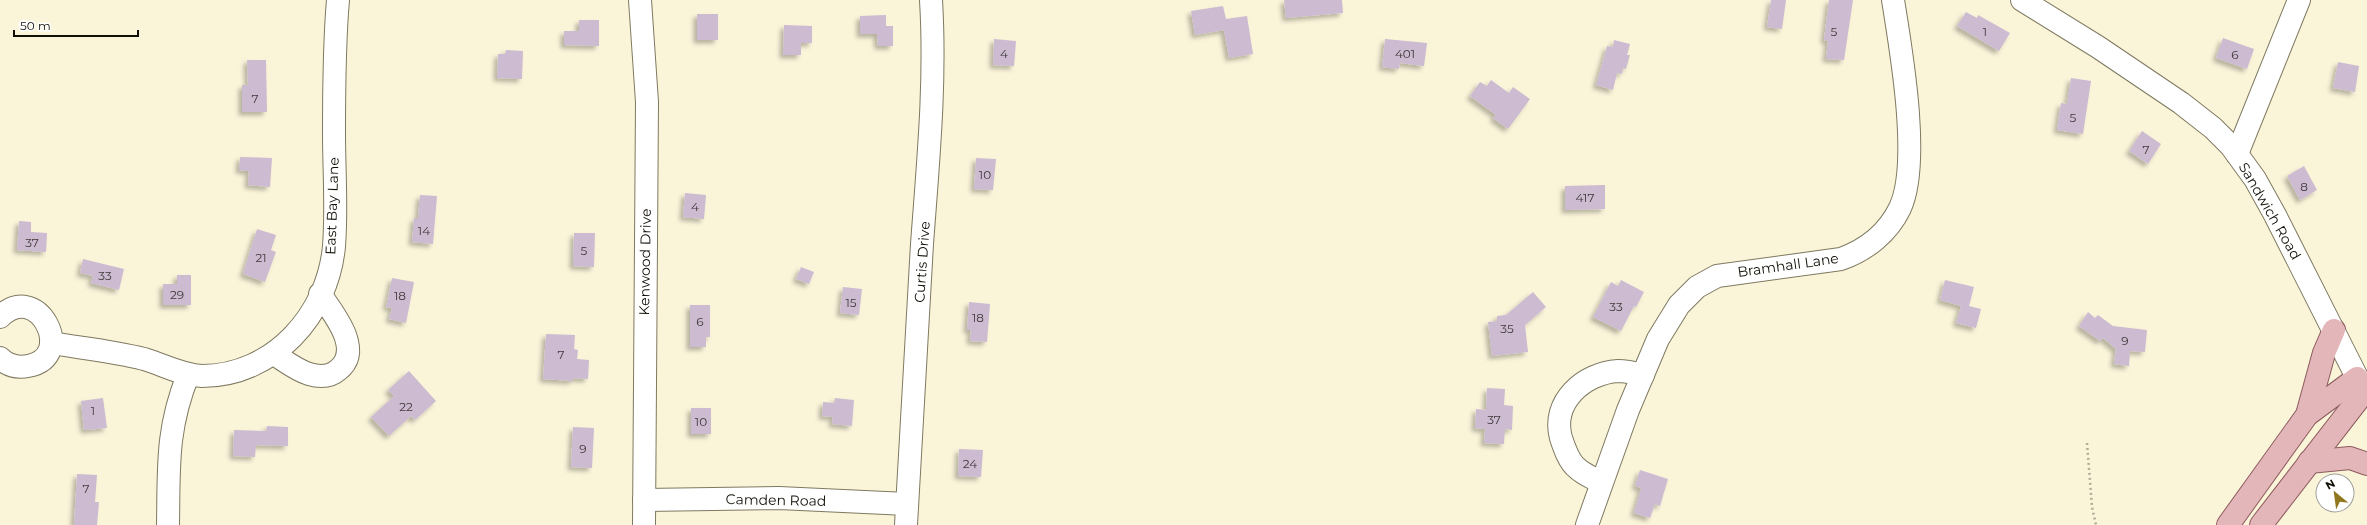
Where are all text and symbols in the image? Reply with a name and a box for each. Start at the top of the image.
scale bar [14,12,138,38]
text: 50 m [20,18,51,33]
house number: 5 [1831,24,1838,39]
house number: 1 [1983,24,1987,39]
house number: 4 [1000,46,1008,61]
house number: 401 [1395,46,1415,61]
house number: 6 [2231,47,2239,62]
house number: 7 [251,91,259,106]
house number: 5 [2070,110,2077,125]
house number: 7 [2142,142,2150,157]
street label: East Bay Lane [321,157,343,255]
street label: Sandwich Road [2235,159,2305,263]
house number: 10 [979,167,991,182]
house number: 8 [2300,179,2308,194]
house number: 417 [1575,190,1595,205]
house number: 4 [691,199,699,214]
street label: Kenwood Drive [635,208,655,316]
street label: Curtis Drive [910,221,934,303]
house number: 14 [418,223,430,238]
house number: 37 [25,235,39,250]
house number: 5 [581,243,588,258]
street label: Bramhall Lane [1736,249,1840,281]
house number: 21 [255,250,267,265]
house number: 33 [98,268,112,283]
house number: 29 [170,287,184,302]
house number: 18 [394,288,406,303]
house number: 15 [845,295,857,310]
house number: 33 [1609,299,1623,314]
house number: 18 [972,310,984,325]
house number: 6 [696,314,704,329]
house number: 35 [1500,321,1514,336]
house number: 9 [2121,333,2129,348]
house number: 7 [557,347,565,362]
house number: 22 [399,399,413,414]
house number: 1 [91,403,95,418]
house number: 37 [1487,412,1501,427]
house number: 10 [695,414,707,429]
house number: 9 [579,441,587,456]
house number: 24 [963,456,977,471]
north arrow [2315,473,2355,513]
text: N [2323,476,2337,493]
house number: 7 [82,481,90,496]
street label: Camden Road [726,490,826,510]

